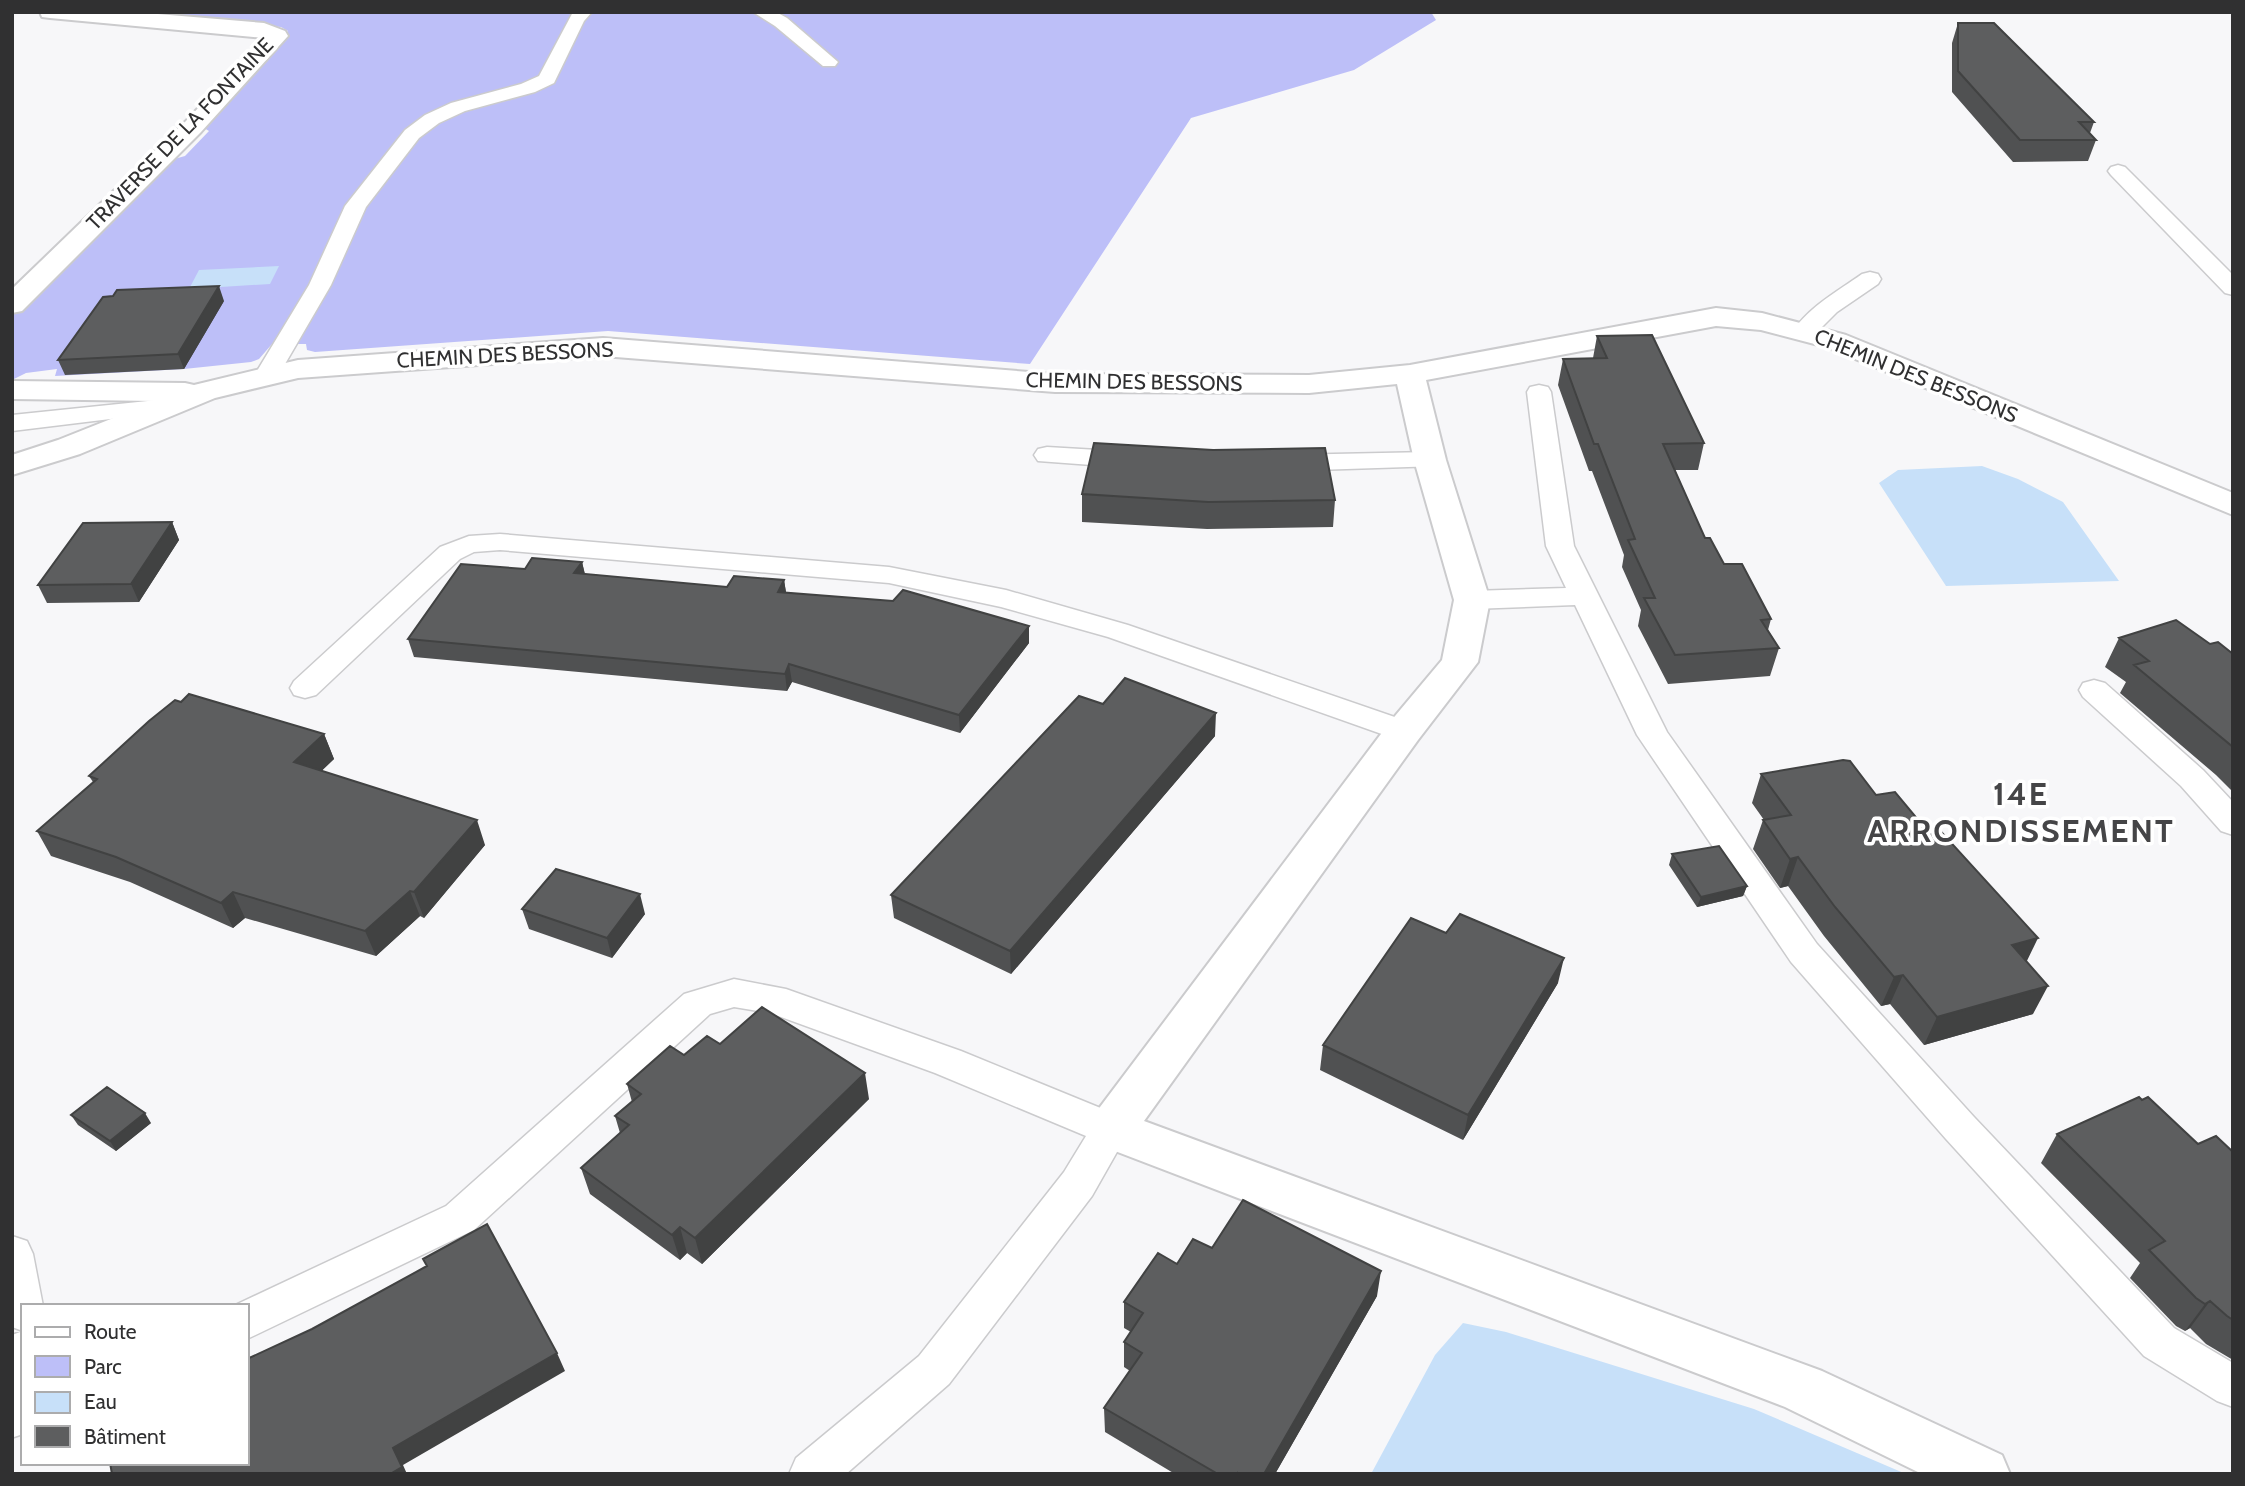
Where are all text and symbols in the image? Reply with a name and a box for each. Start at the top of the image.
street label: TRAVERSE DE LA FONTAINE [81,32,278,235]
street label: CHEMIN DES BESSONS [1811,323,2021,428]
street label: CHEMIN DES BESSONS [396,336,614,373]
street label: CHEMIN DES BESSONS [1025,367,1243,396]
district label: 14E ARRONDISSEMENT [1867,774,2175,850]
legend [21,1304,248,1465]
text: Route [84,1319,137,1344]
text: Parc [84,1354,122,1379]
text: Eau [84,1389,117,1414]
text: Bâtiment [84,1424,166,1449]

